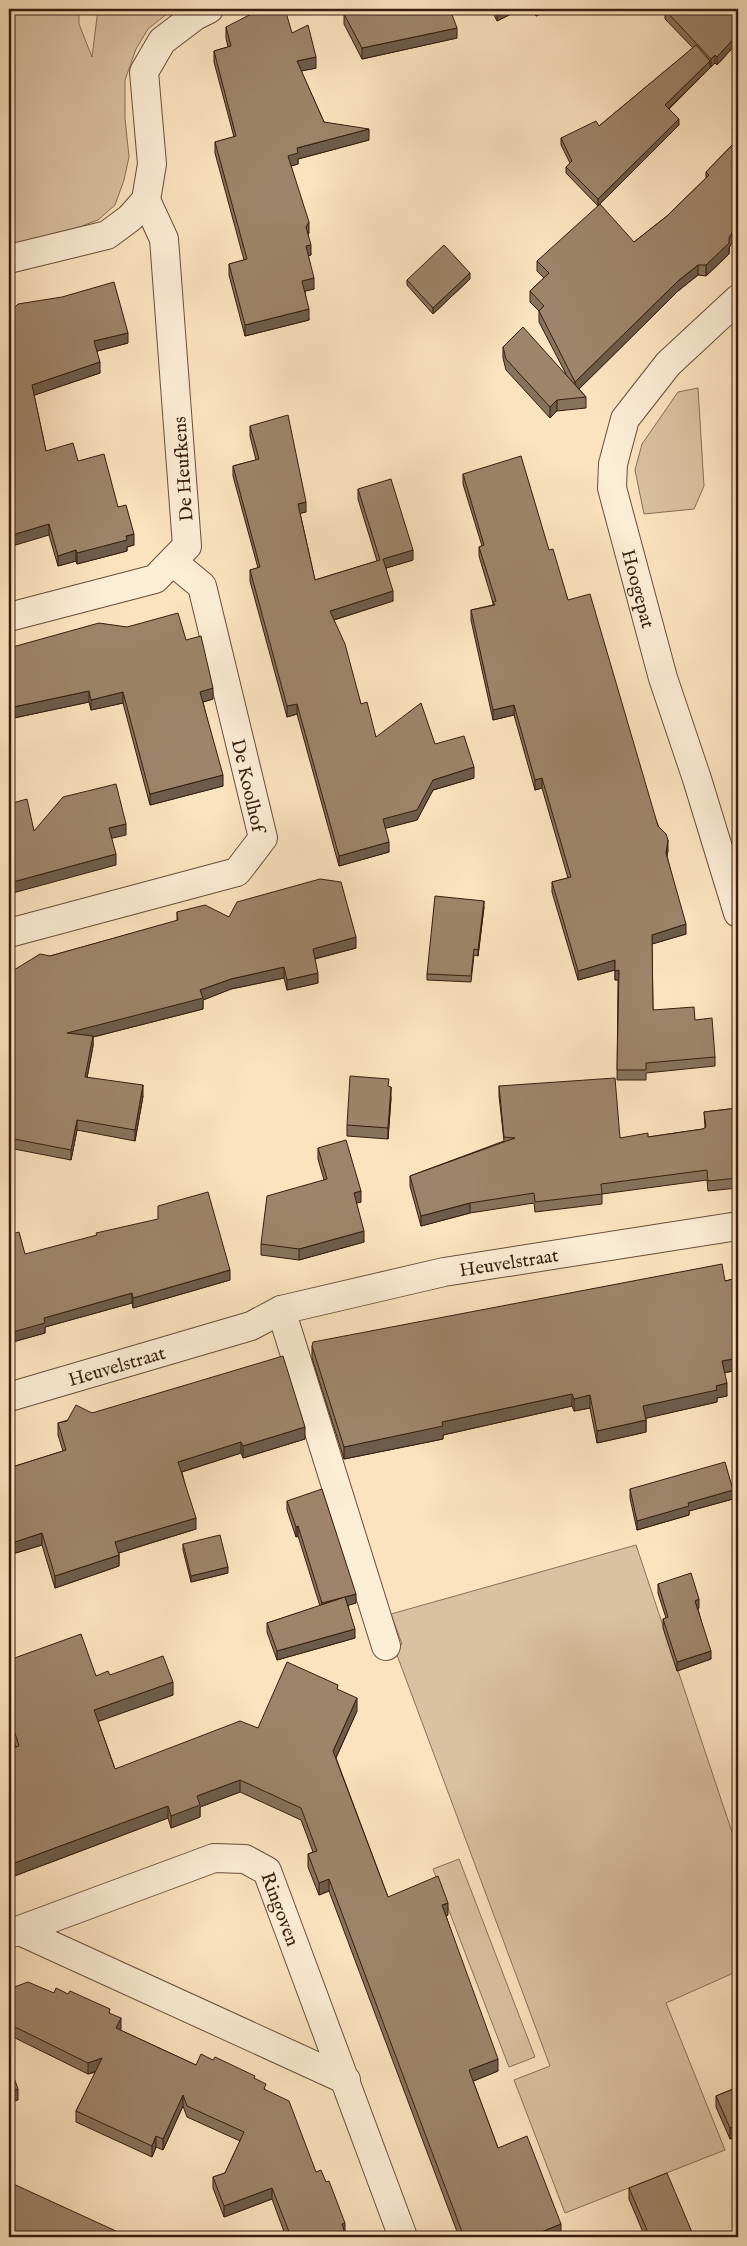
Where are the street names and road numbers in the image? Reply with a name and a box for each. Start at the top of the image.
street label: De Heufkens [168,416,200,522]
street label: Hoogepat [615,547,659,632]
street label: De Koolhof [225,737,270,837]
street label: Heuvelstraat [458,1244,561,1283]
street label: Heuvelstraat [66,1342,169,1393]
street label: Ringoven [254,1869,304,1950]

